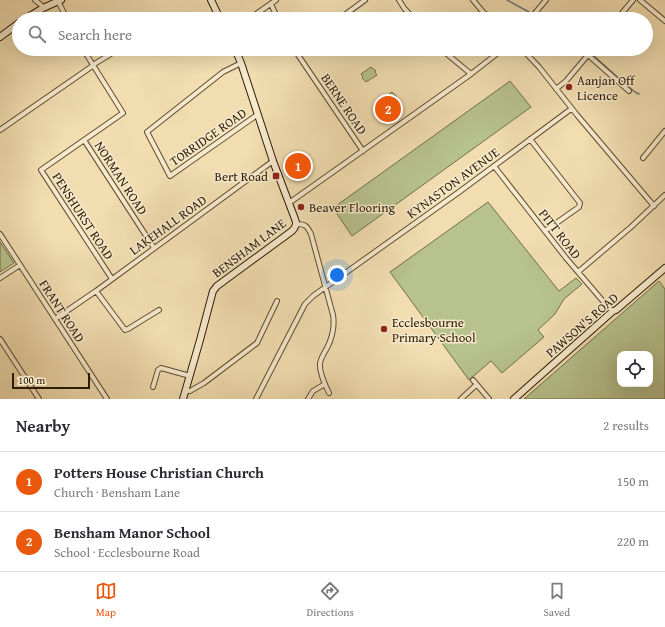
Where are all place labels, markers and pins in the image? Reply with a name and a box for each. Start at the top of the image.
place label: Aanjan Off Licence [577,71,636,105]
marker: Aanjan Off Licence [564,82,574,92]
pin: 2 [375,94,401,124]
pin: 1 [285,151,311,181]
place label: Bert Road [215,167,268,186]
marker: Bert Road [271,171,281,181]
place label: Beaver Flooring [309,198,395,217]
marker: Beaver Flooring [296,202,306,212]
place label: Ecclesbourne Primary School [392,313,476,347]
marker: Ecclesbourne Primary School [379,324,389,334]

